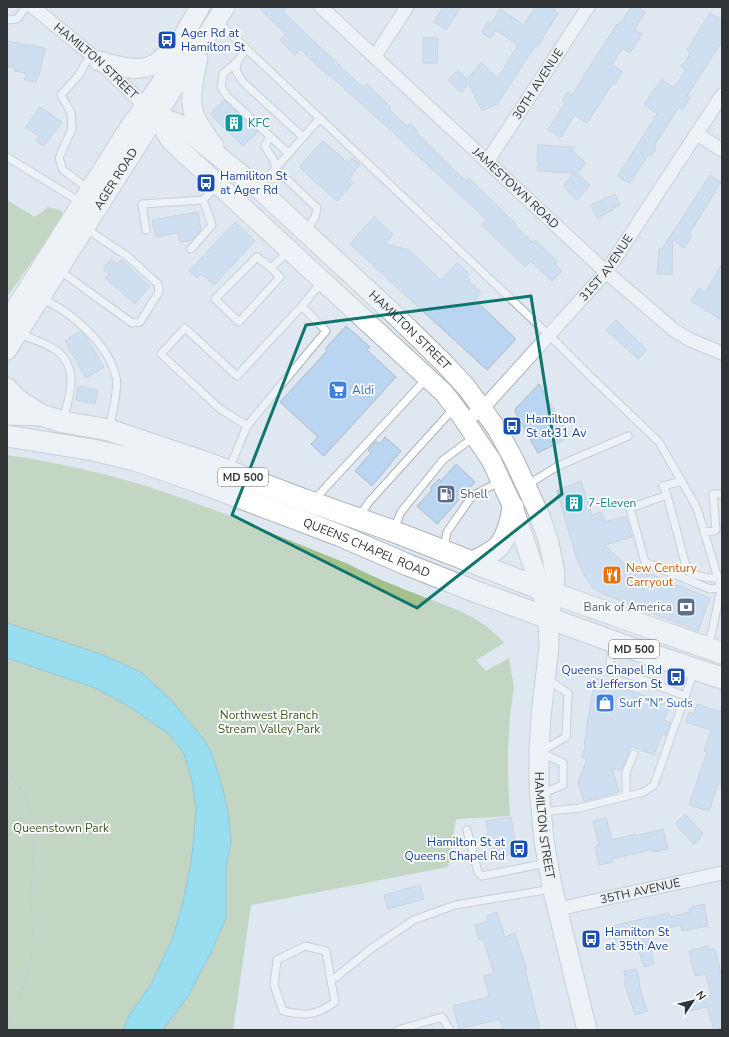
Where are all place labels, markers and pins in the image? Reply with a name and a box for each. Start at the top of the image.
place label: Ager Rd at Hamilton St [181,25,246,55]
bus stop icon: Ager Rd at Hamilton St [156,29,178,51]
building icon: KFC [223,112,245,134]
place label: KFC [248,115,270,131]
place label: Hamiliton St at Ager Rd [220,168,288,198]
bus stop icon: Hamiliton St at Ager Rd [195,172,217,194]
supermarket icon: Aldi [327,379,349,401]
place label: Aldi [352,382,374,398]
place label: Hamilton St at 31 Av [526,411,587,441]
bus stop icon: Hamilton St at 31 Av [501,415,523,437]
fuel station icon: Shell [435,483,457,505]
place label: Shell [460,486,488,502]
building icon: 7-Eleven [563,492,585,514]
place label: 7-Eleven [588,495,636,511]
place label: New Century Carryout [626,560,698,590]
restaurant icon: New Century Carryout [601,564,623,586]
bank icon: Bank of America [675,596,697,618]
place label: Bank of America [584,599,672,615]
place label: Queens Chapel Rd at Jefferson St [561,662,663,692]
bus stop icon: Queens Chapel Rd at Jefferson St [665,666,687,688]
shop icon: Surf "N" Suds [594,692,616,714]
place label: Surf "N" Suds [619,695,693,711]
place label: Hamilton St at Queens Chapel Rd [404,834,506,864]
bus stop icon: Hamilton St at Queens Chapel Rd [508,838,530,860]
place label: Hamilton St at 35th Ave [605,924,670,954]
bus stop icon: Hamilton St at 35th Ave [580,928,602,950]

